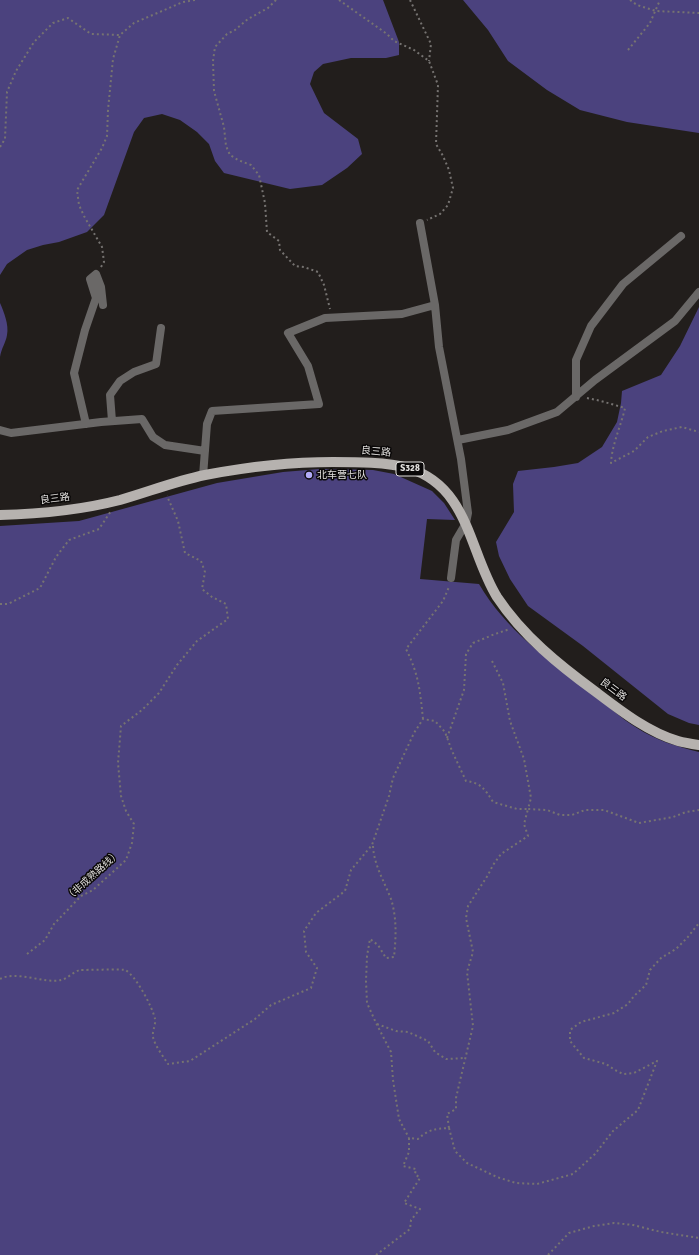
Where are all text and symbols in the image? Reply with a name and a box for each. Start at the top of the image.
street label: 良三路 [361,445,391,459]
road number: S328 [396,462,424,476]
place label: 北车营七队 [317,469,367,481]
marker: 北车营七队 [304,470,314,480]
street label: 良三路 [39,491,71,507]
street label: 良三路 [597,676,629,704]
street label: （非成熟路线） [63,848,123,904]

